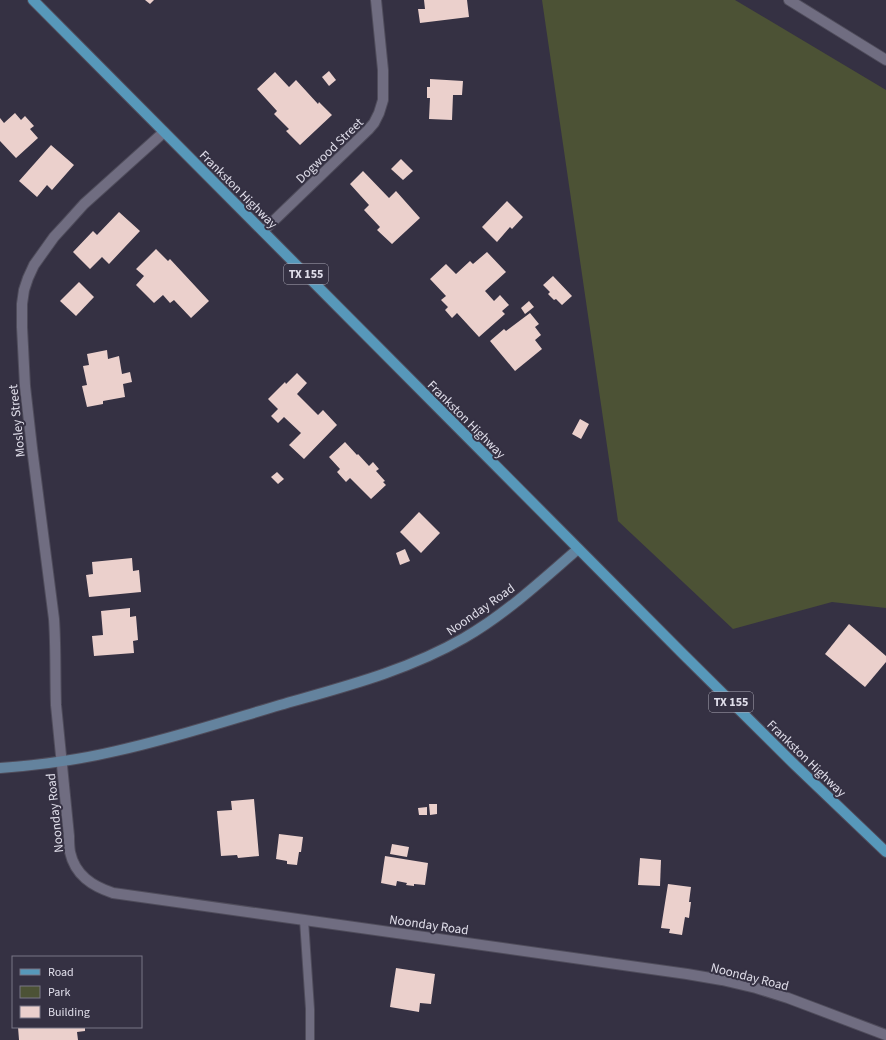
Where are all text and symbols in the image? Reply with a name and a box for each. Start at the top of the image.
street label: Dogwood Street [292,113,368,188]
street label: Frankston Highway [195,147,281,233]
road number: TX 155 [284,264,328,284]
street label: Frankston Highway [423,377,509,463]
street label: Mosley Street [4,383,30,458]
street label: Noonday Road [443,580,518,640]
road number: TX 155 [709,692,753,712]
street label: Frankston Highway [763,716,850,801]
street label: Noonday Road [42,772,68,854]
street label: Noonday Road [388,911,470,939]
legend [12,956,142,1028]
street label: Noonday Road [709,959,791,995]
text: Road [48,964,74,981]
text: Park [48,984,70,1001]
text: Building [48,1004,90,1021]

